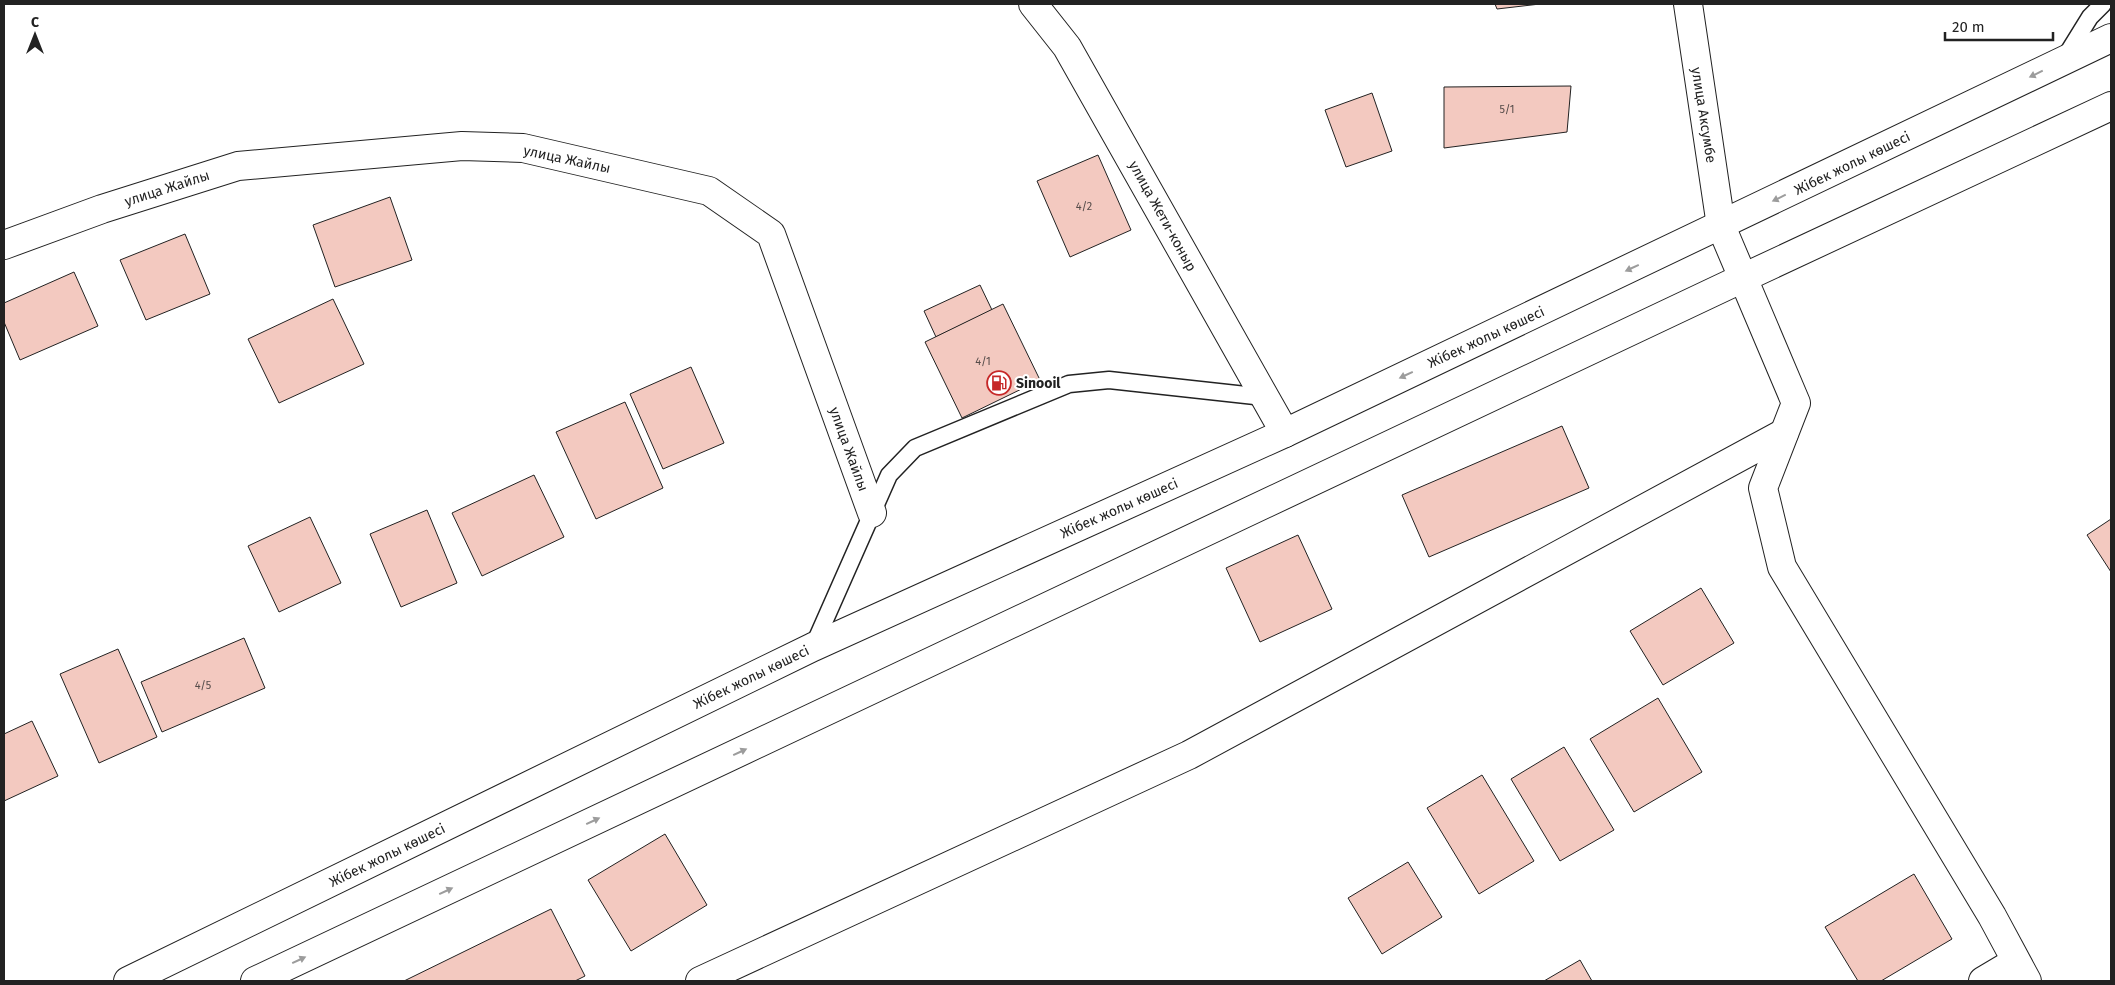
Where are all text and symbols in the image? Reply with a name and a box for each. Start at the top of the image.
north arrow [10,10,60,60]
scale bar [1945,10,2052,42]
text: С [31,14,39,31]
text: 20 m [1952,18,1985,36]
street label: улица Аксумбе [1688,66,1719,164]
one-way arrow [2029,71,2043,79]
house number: 5/1 [1499,103,1515,116]
street label: Жібек жолы көшесі [1791,128,1913,199]
street label: улица Жайлы [522,142,612,177]
street label: улица Жети-коныр [1125,158,1200,275]
street label: улица Жайлы [122,167,212,210]
one-way arrow [1772,194,1786,202]
house number: 4/2 [1076,200,1092,213]
one-way arrow [1625,264,1639,272]
street label: Жібек жолы көшесі [1425,303,1547,372]
house number: 4/1 [975,355,991,368]
fuel station icon: Sinooil [986,370,1012,396]
one-way arrow [1399,371,1414,380]
place label: Sinooil [1016,375,1061,392]
street label: улица Жайлы [825,405,872,494]
street label: Жібек жолы көшесі [1058,475,1181,542]
street label: Жібек жолы көшесі [690,642,812,713]
house number: 4/5 [195,679,212,692]
one-way arrow [733,748,747,756]
one-way arrow [586,817,600,825]
street label: Жібек жолы көшесі [326,820,448,891]
one-way arrow [439,887,453,895]
one-way arrow [292,956,306,964]

